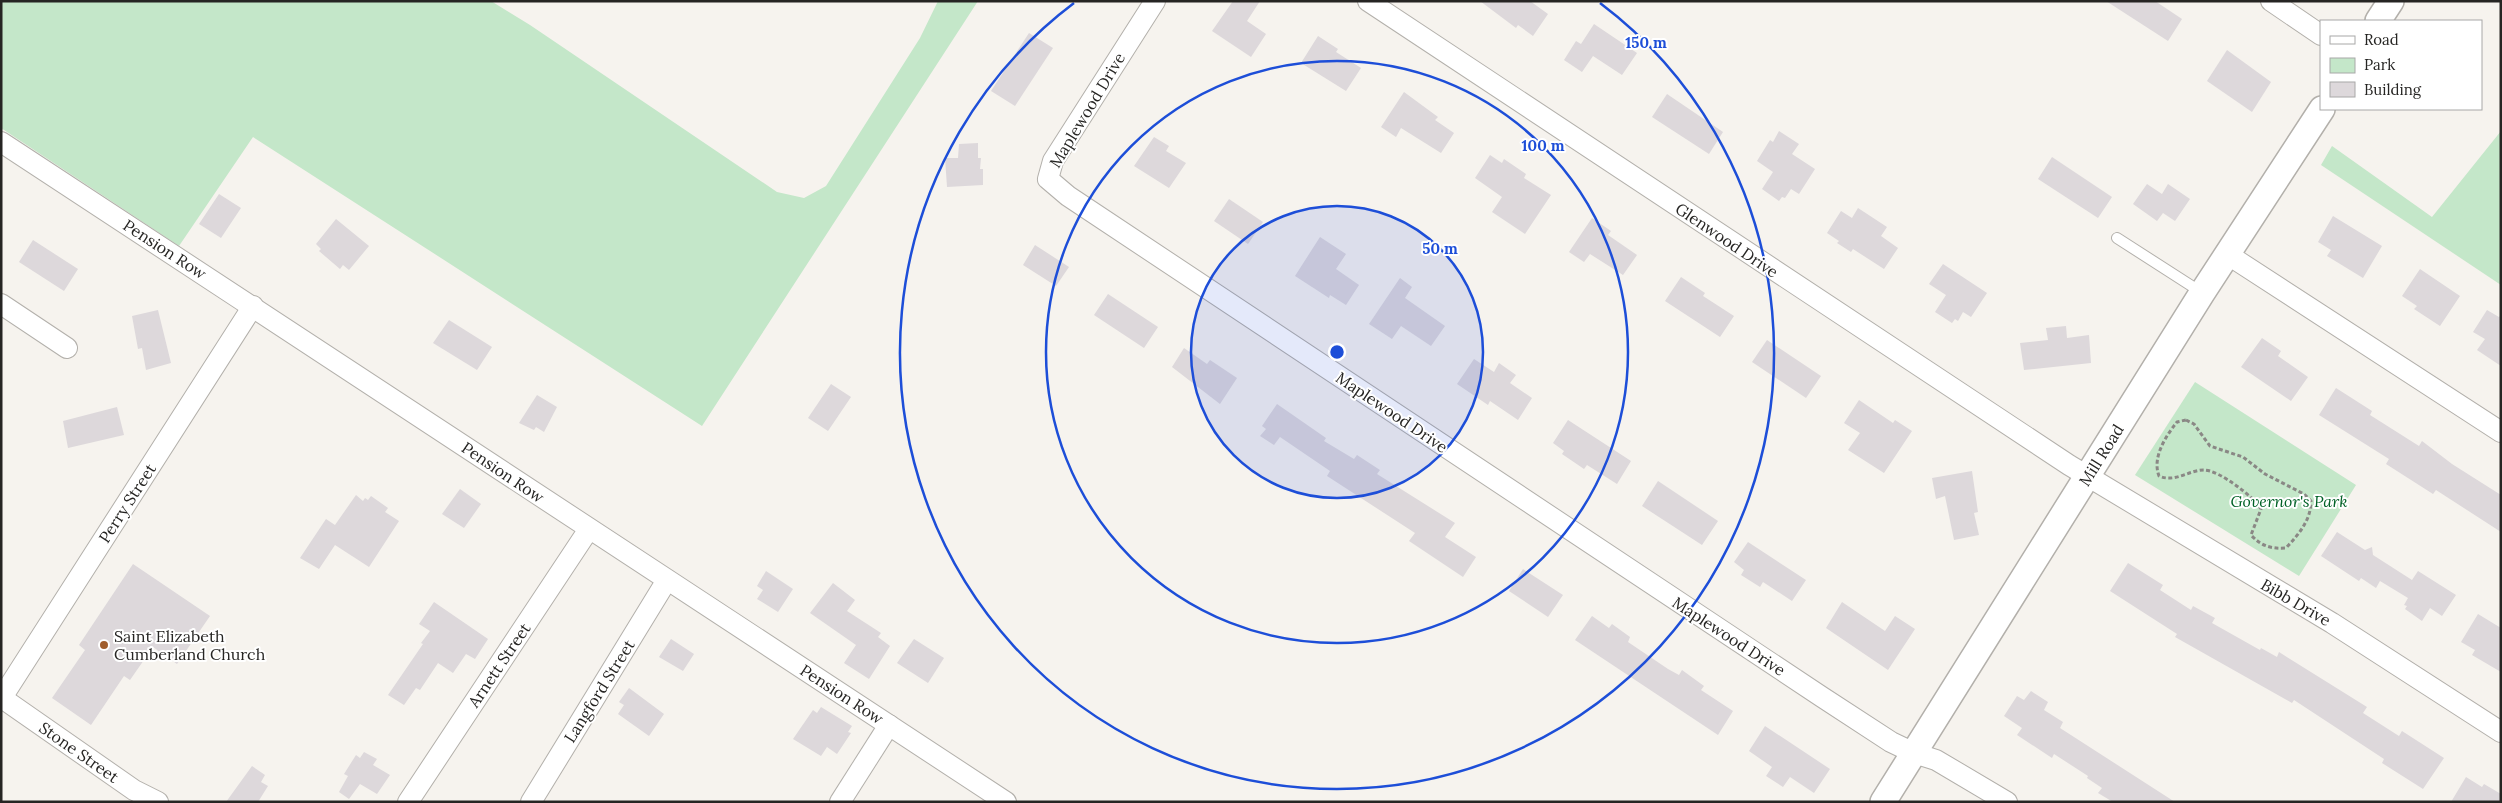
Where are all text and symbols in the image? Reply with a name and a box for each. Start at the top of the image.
legend [2320,20,2482,110]
text: Road [2364,30,2399,49]
text: 150 m [1625,33,1667,52]
street label: Maplewood Drive [1045,49,1129,171]
text: Park [2364,55,2395,74]
text: Building [2364,80,2422,99]
text: 100 m [1522,136,1565,155]
street label: Glenwood Drive [1672,198,1783,282]
street label: Pension Row [120,215,210,283]
text: 50 m [1422,239,1458,258]
centre of rings [1328,343,1346,361]
street label: Maplewood Drive [1332,367,1452,457]
street label: Mill Road [2074,420,2128,490]
street label: Pension Row [458,437,548,507]
street label: Perry Street [94,459,160,546]
park label: Governor's Park [2231,491,2347,511]
street label: Bibb Drive [2258,574,2335,630]
street label: Maplewood Drive [1669,592,1789,680]
street label: Arnett Street [463,618,535,712]
place label: Saint Elizabeth Cumberland Church [114,626,266,664]
street label: Langford Street [559,635,639,746]
marker: Saint Elizabeth Cumberland Church [98,639,110,651]
street label: Pension Row [797,660,887,728]
street label: Stone Street [35,717,123,787]

